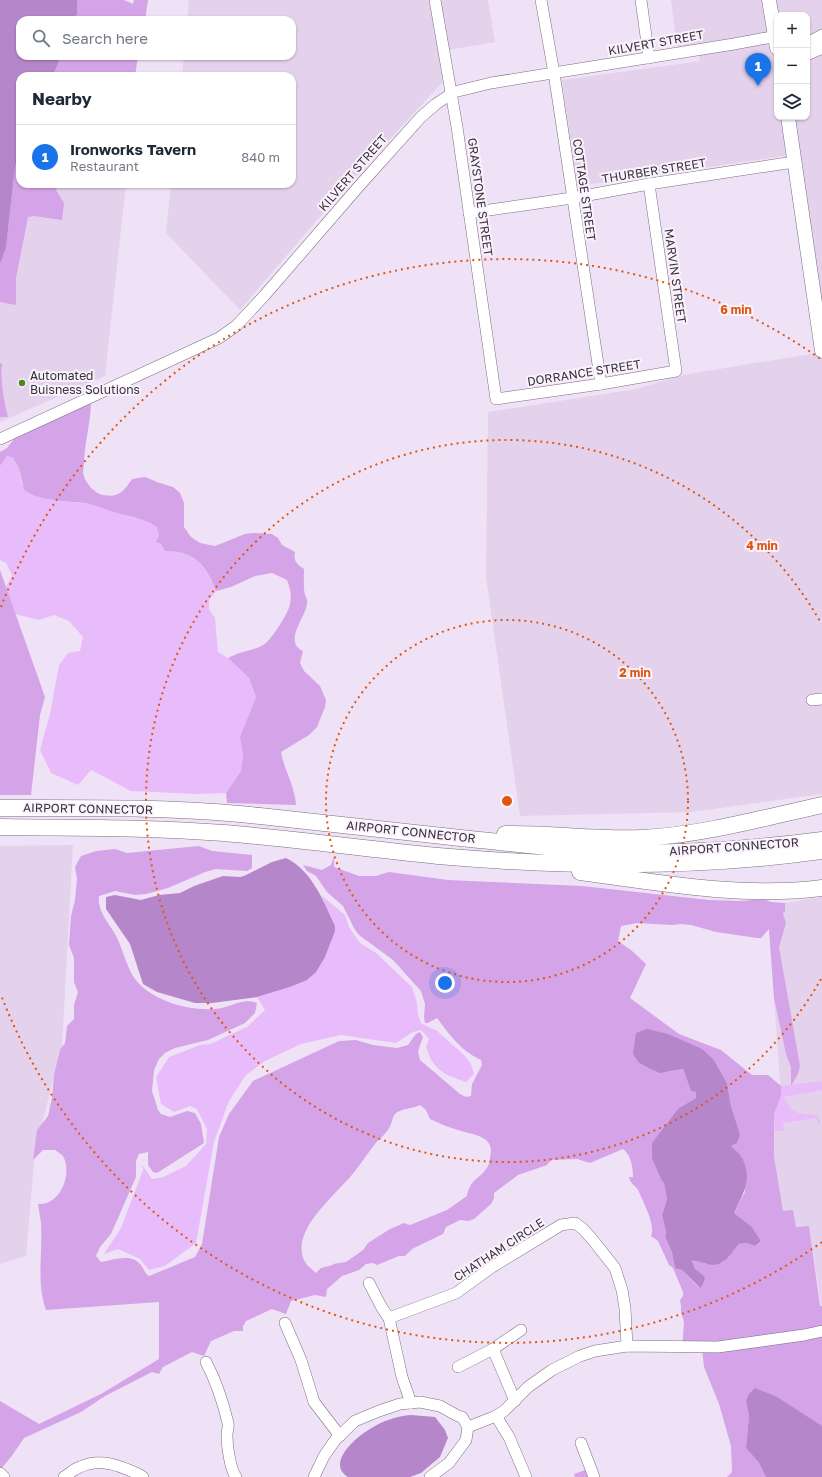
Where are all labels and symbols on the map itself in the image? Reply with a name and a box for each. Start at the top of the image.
street label: KILVERT STREET [607,27,705,58]
pin: 1 [745,53,771,86]
street label: KILVERT STREET [315,131,390,214]
street label: GRAYSTONE STREET [465,137,496,258]
street label: COTTAGE STREET [570,138,599,243]
street label: THURBER STREET [601,155,708,186]
street label: MARVIN STREET [661,228,690,325]
text: 6 min [720,302,752,317]
street label: DORRANCE STREET [526,356,642,389]
place label: Automated Buisness Solutions [30,368,140,397]
marker: Automated Buisness Solutions [17,378,27,388]
text: 4 min [746,538,778,553]
text: 2 min [619,665,651,680]
centre of rings [500,794,514,808]
street label: AIRPORT CONNECTOR [23,800,153,817]
street label: AIRPORT CONNECTOR [346,817,476,846]
street label: AIRPORT CONNECTOR [669,834,799,859]
your location [435,973,455,993]
street label: CHATHAM CIRCLE [451,1215,547,1284]

